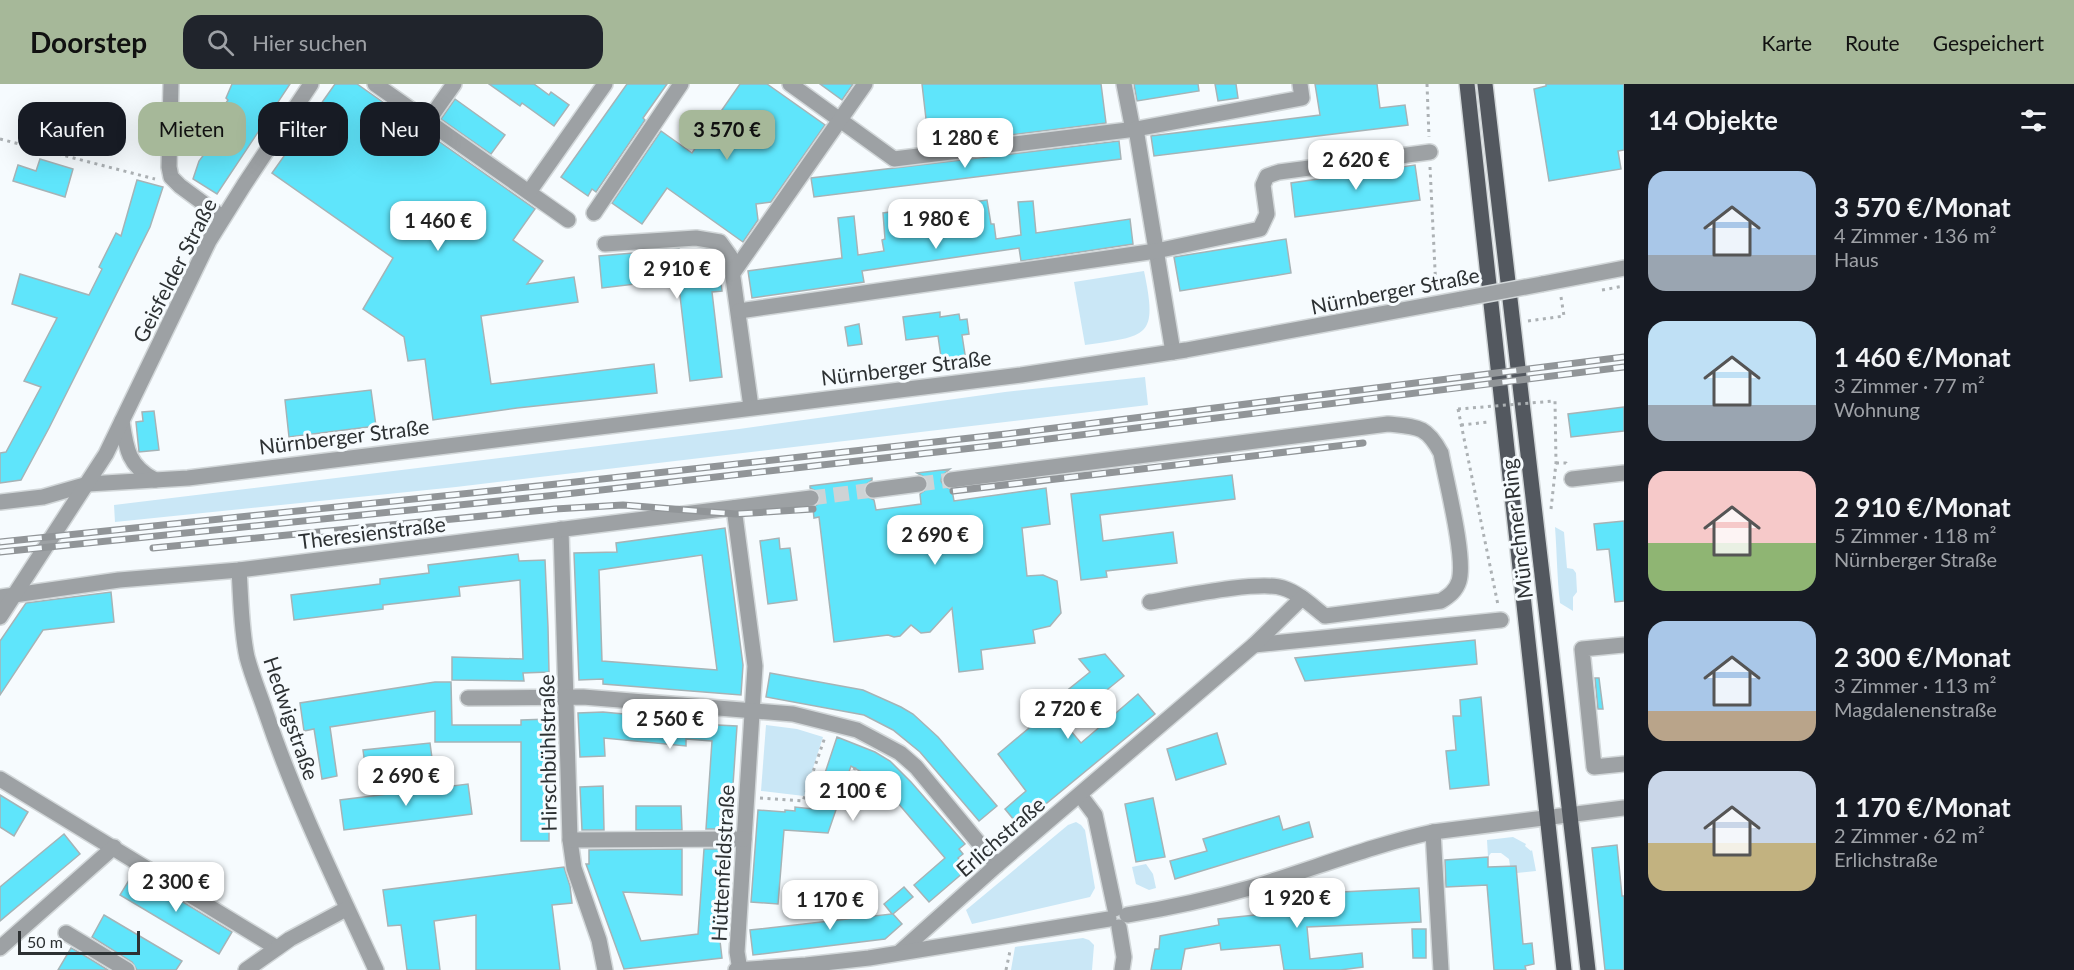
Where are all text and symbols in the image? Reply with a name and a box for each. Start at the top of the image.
search box [183,15,603,69]
text: Doorstep [30,25,147,59]
icon: search [204,26,237,59]
text: Hier suchen [252,29,367,56]
text: Karte [1762,30,1812,55]
text: Route [1845,30,1900,55]
text: Gespeichert [1933,30,2044,55]
chip: Kaufen [18,102,126,156]
chip: Mieten [138,102,246,156]
chip: Filter [258,102,348,156]
chip: Neu [360,102,440,156]
text: 14 Objekte [1648,104,1778,136]
icon: filters [2017,104,2050,137]
pin: 3 570 € [672,110,782,161]
text: 3 570 € [693,117,761,141]
pin: 1 280 € [910,118,1020,169]
text: 1 280 € [931,125,999,149]
pin: 2 620 € [1301,140,1411,191]
text: 2 620 € [1322,147,1390,171]
text: 3 570 €/Monat [1834,191,2011,223]
street label: Geisfelder Straße [127,194,221,346]
icon: home [1696,195,1768,267]
pin: 1 980 € [881,199,991,250]
pin: 1 460 € [383,201,493,252]
text: 1 980 € [902,206,970,230]
text: 1 460 € [404,208,472,232]
text: 4 Zimmer · 136 m² [1834,223,1996,247]
text: Haus [1834,247,1879,271]
pin: 2 910 € [622,249,732,300]
text: 2 910 € [643,256,711,280]
street label: Nürnberger Straße [1309,261,1481,319]
text: 1 460 €/Monat [1834,341,2011,373]
street label: Nürnberger Straße [820,344,992,390]
icon: home [1696,345,1768,417]
text: 3 Zimmer · 77 m² [1834,373,1985,397]
text: Wohnung [1834,397,1920,421]
street label: Nürnberger Straße [258,413,430,459]
street label: Münchner Ring [1495,458,1537,600]
text: 2 910 €/Monat [1834,491,2011,523]
icon: home [1696,495,1768,567]
street label: Theresienstraße [297,511,447,553]
pin: 2 690 € [880,515,990,566]
text: 2 690 € [901,522,969,546]
text: 5 Zimmer · 118 m² [1834,523,1996,547]
text: Nürnberger Straße [1834,547,1997,571]
text: 2 300 €/Monat [1834,641,2011,673]
icon: home [1696,645,1768,717]
street label: Hedwigstraße [259,653,325,783]
text: 3 Zimmer · 113 m² [1834,673,1996,697]
street label: Hirschbühlstraße [533,674,561,832]
pin: 2 720 € [1013,689,1123,740]
text: 2 720 € [1034,696,1102,720]
text: Magdalenenstraße [1834,697,1997,721]
pin: 2 560 € [615,699,725,750]
text: 2 560 € [636,706,704,730]
pin: 2 690 € [351,756,461,807]
text: 2 690 € [372,763,440,787]
pin: 2 100 € [798,771,908,822]
text: 2 100 € [819,778,887,802]
street label: Hüttenfeldstraße [705,784,739,942]
street label: Erlichstraße [951,791,1049,881]
text: 1 170 €/Monat [1834,791,2011,823]
icon: home [1696,795,1768,867]
text: 2 Zimmer · 62 m² [1834,823,1985,847]
text: Erlichstraße [1834,847,1938,871]
pin: 2 300 € [121,862,231,913]
text: 2 300 € [142,869,210,893]
pin: 1 920 € [1242,878,1352,929]
pin: 1 170 € [775,880,885,931]
text: 1 920 € [1263,885,1331,909]
text: 1 170 € [796,887,864,911]
scale bar [18,928,140,956]
text: 50 m [27,932,63,951]

